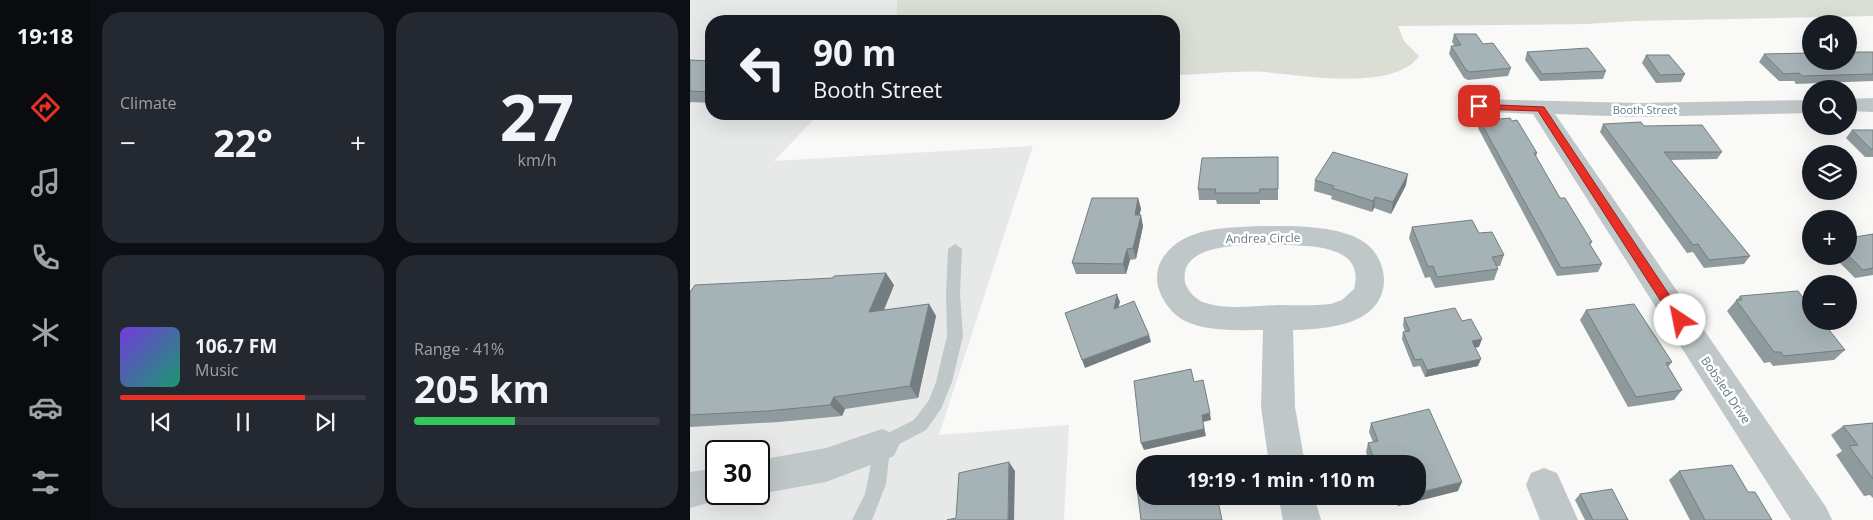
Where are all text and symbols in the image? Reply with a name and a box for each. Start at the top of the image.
map controls [1802,15,1857,330]
button: sound [1802,15,1857,70]
text: 19:18 [17,20,73,50]
text: 90 m [813,29,896,76]
icon: left [730,35,795,100]
text: 27 [500,72,574,160]
text: Booth Street [813,74,942,104]
button: search [1802,80,1857,135]
pin [1458,85,1500,127]
icon: directions [28,90,63,125]
text: Climate [120,92,177,114]
icon: arrive [1465,92,1493,120]
street label: Booth Street [1613,102,1677,117]
text: 22° [213,116,273,168]
text: − [120,123,136,161]
text: + [350,123,366,161]
button: layers [1802,145,1857,200]
text: km/h [518,149,556,171]
icon: music [28,165,63,200]
button: + [1802,210,1857,265]
street label: Andrea Circle [1225,229,1301,247]
icon: phone [28,240,63,275]
button: − [1802,275,1857,330]
position arrow [1653,293,1705,345]
icon: climate [28,315,63,350]
text: 106.7 FM [195,333,277,359]
text: Range · 41% [414,338,504,360]
street label: Bobsled Drive [1697,353,1755,427]
text: Music [195,359,239,381]
text: 205 km [414,362,550,414]
icon: car [28,390,63,425]
icon: previous [147,408,175,436]
icon: pause [229,408,257,436]
icon: next [311,408,339,436]
speed limit sign: 30 [705,440,770,505]
icon: filters [28,465,63,500]
text: 19:19 · 1 min · 110 m [1187,467,1375,493]

